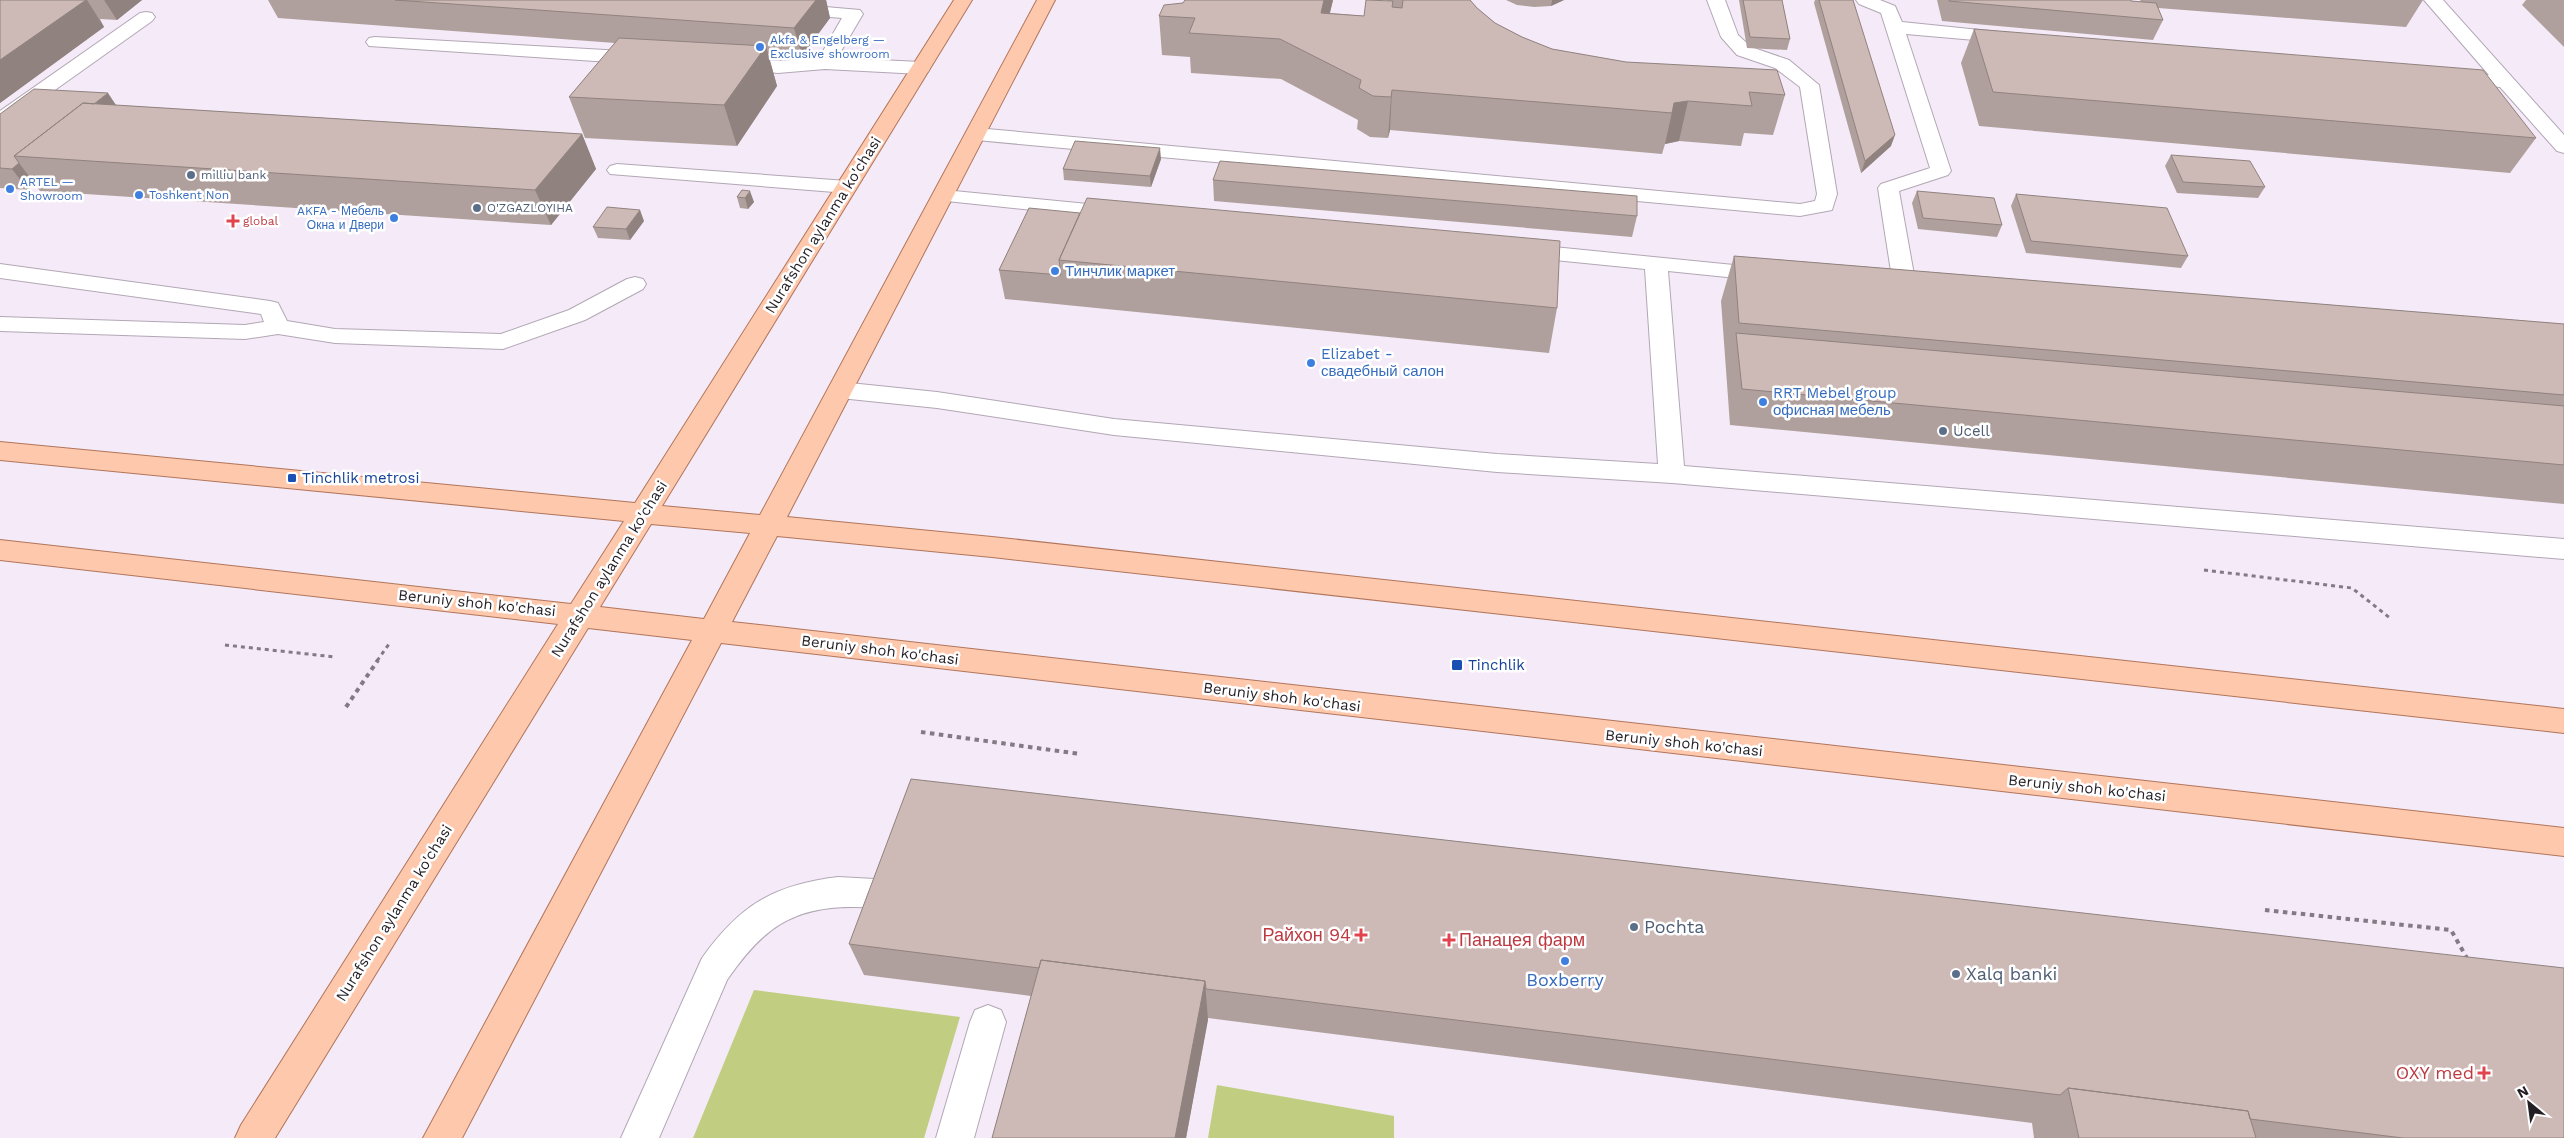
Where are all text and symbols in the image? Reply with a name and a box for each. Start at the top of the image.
place label: Akfa & Engelberg — Exclusive showroom [770,33,890,61]
marker: Akfa & Engelberg — Exclusive showroom [754,41,766,53]
street label: Nurafshon aylanma ko'chasi [761,133,885,317]
place label: milliu bank [201,168,266,182]
marker: milliu bank [185,169,197,181]
place label: ARTEL — Showroom [20,175,83,203]
marker: ARTEL — Showroom [4,183,16,195]
place label: Toshkent Non [149,188,229,202]
marker: Toshkent Non [133,189,145,201]
place label: O'ZGAZLOYIHA [487,201,573,215]
marker: O'ZGAZLOYIHA [471,202,483,214]
place label: AKFA - Мебель Окна и Двери [297,204,384,232]
marker: AKFA - Мебель Окна и Двери [388,212,400,224]
place label: global [243,214,279,228]
marker: global [227,215,239,227]
place label: Тинчлик маркет [1065,262,1175,280]
marker: Тинчлик маркет [1049,265,1061,277]
place label: Elizabet - свадебный салон [1321,345,1444,380]
marker: Elizabet - свадебный салон [1305,357,1317,369]
place label: RRT Mebel group офисная мебель [1773,384,1897,419]
marker: RRT Mebel group офисная мебель [1757,396,1769,408]
place label: Ucell [1953,422,1990,440]
marker: Ucell [1937,425,1949,437]
place label: Tinchlik metrosi [302,469,419,487]
marker: Tinchlik metrosi [286,472,298,484]
street label: Nurafshon aylanma ko'chasi [547,477,671,661]
street label: Beruniy shoh ko'chasi [397,586,557,620]
street label: Beruniy shoh ko'chasi [800,631,960,669]
place label: Tinchlik [1468,656,1525,674]
marker: Tinchlik [1450,658,1464,672]
street label: Beruniy shoh ko'chasi [1202,678,1362,716]
street label: Beruniy shoh ko'chasi [1604,726,1764,760]
street label: Beruniy shoh ko'chasi [2007,771,2167,805]
street label: Nurafshon aylanma ko'chasi [332,821,456,1005]
place label: Pochta [1644,916,1704,937]
marker: Pochta [1628,921,1640,933]
place label: Райхон 94 [1263,924,1351,945]
marker: Райхон 94 [1355,929,1367,941]
place label: Панацея фарм [1459,929,1585,950]
marker: Панацея фарм [1443,934,1455,946]
marker: Boxberry [1559,955,1571,967]
place label: Xalq banki [1966,963,2057,984]
marker: Xalq banki [1950,968,1962,980]
place label: Boxberry [1526,969,1604,990]
place label: OXY med [2396,1062,2474,1083]
marker: OXY med [2478,1067,2490,1079]
north arrow [2504,1078,2554,1128]
text: N [2514,1082,2531,1101]

